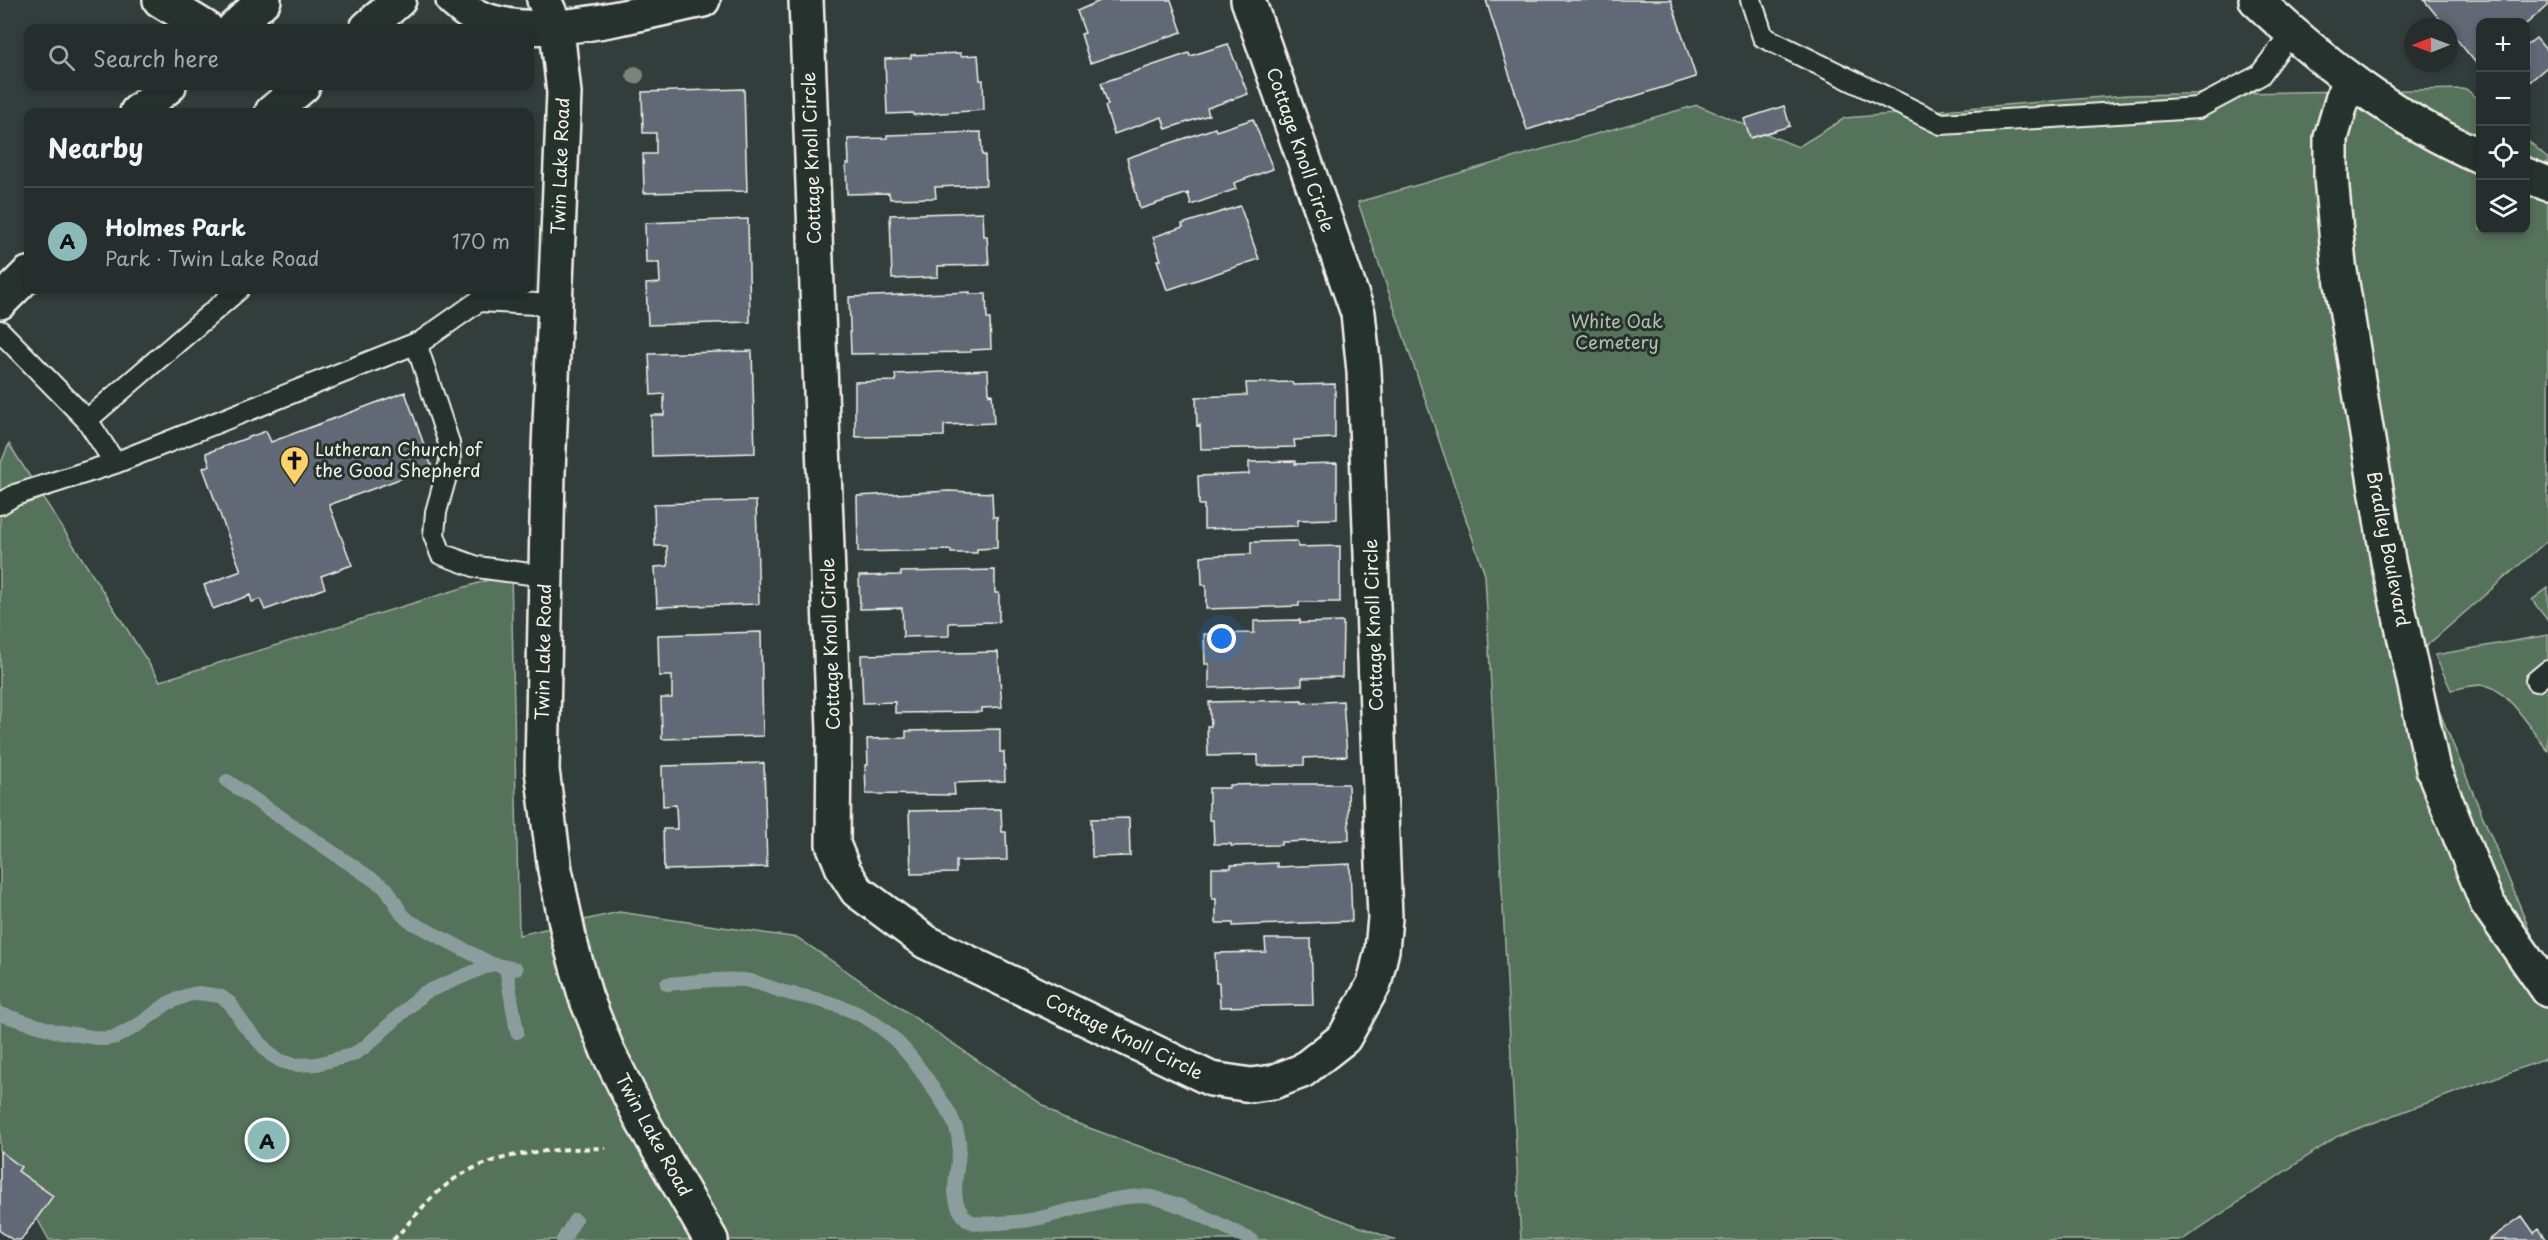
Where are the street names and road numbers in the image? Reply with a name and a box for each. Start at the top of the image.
street label: Cottage Knoll Circle [1261,63,1342,236]
street label: Cottage Knoll Circle [794,71,827,245]
street label: Twin Lake Road [544,97,575,235]
street label: Bradley Boulevard [2361,469,2418,629]
street label: Cottage Knoll Circle [1356,538,1389,712]
street label: Cottage Knoll Circle [813,557,846,731]
street label: Twin Lake Road [528,583,557,721]
street label: Cottage Knoll Circle [1041,986,1208,1086]
street label: Twin Lake Road [609,1068,699,1201]

